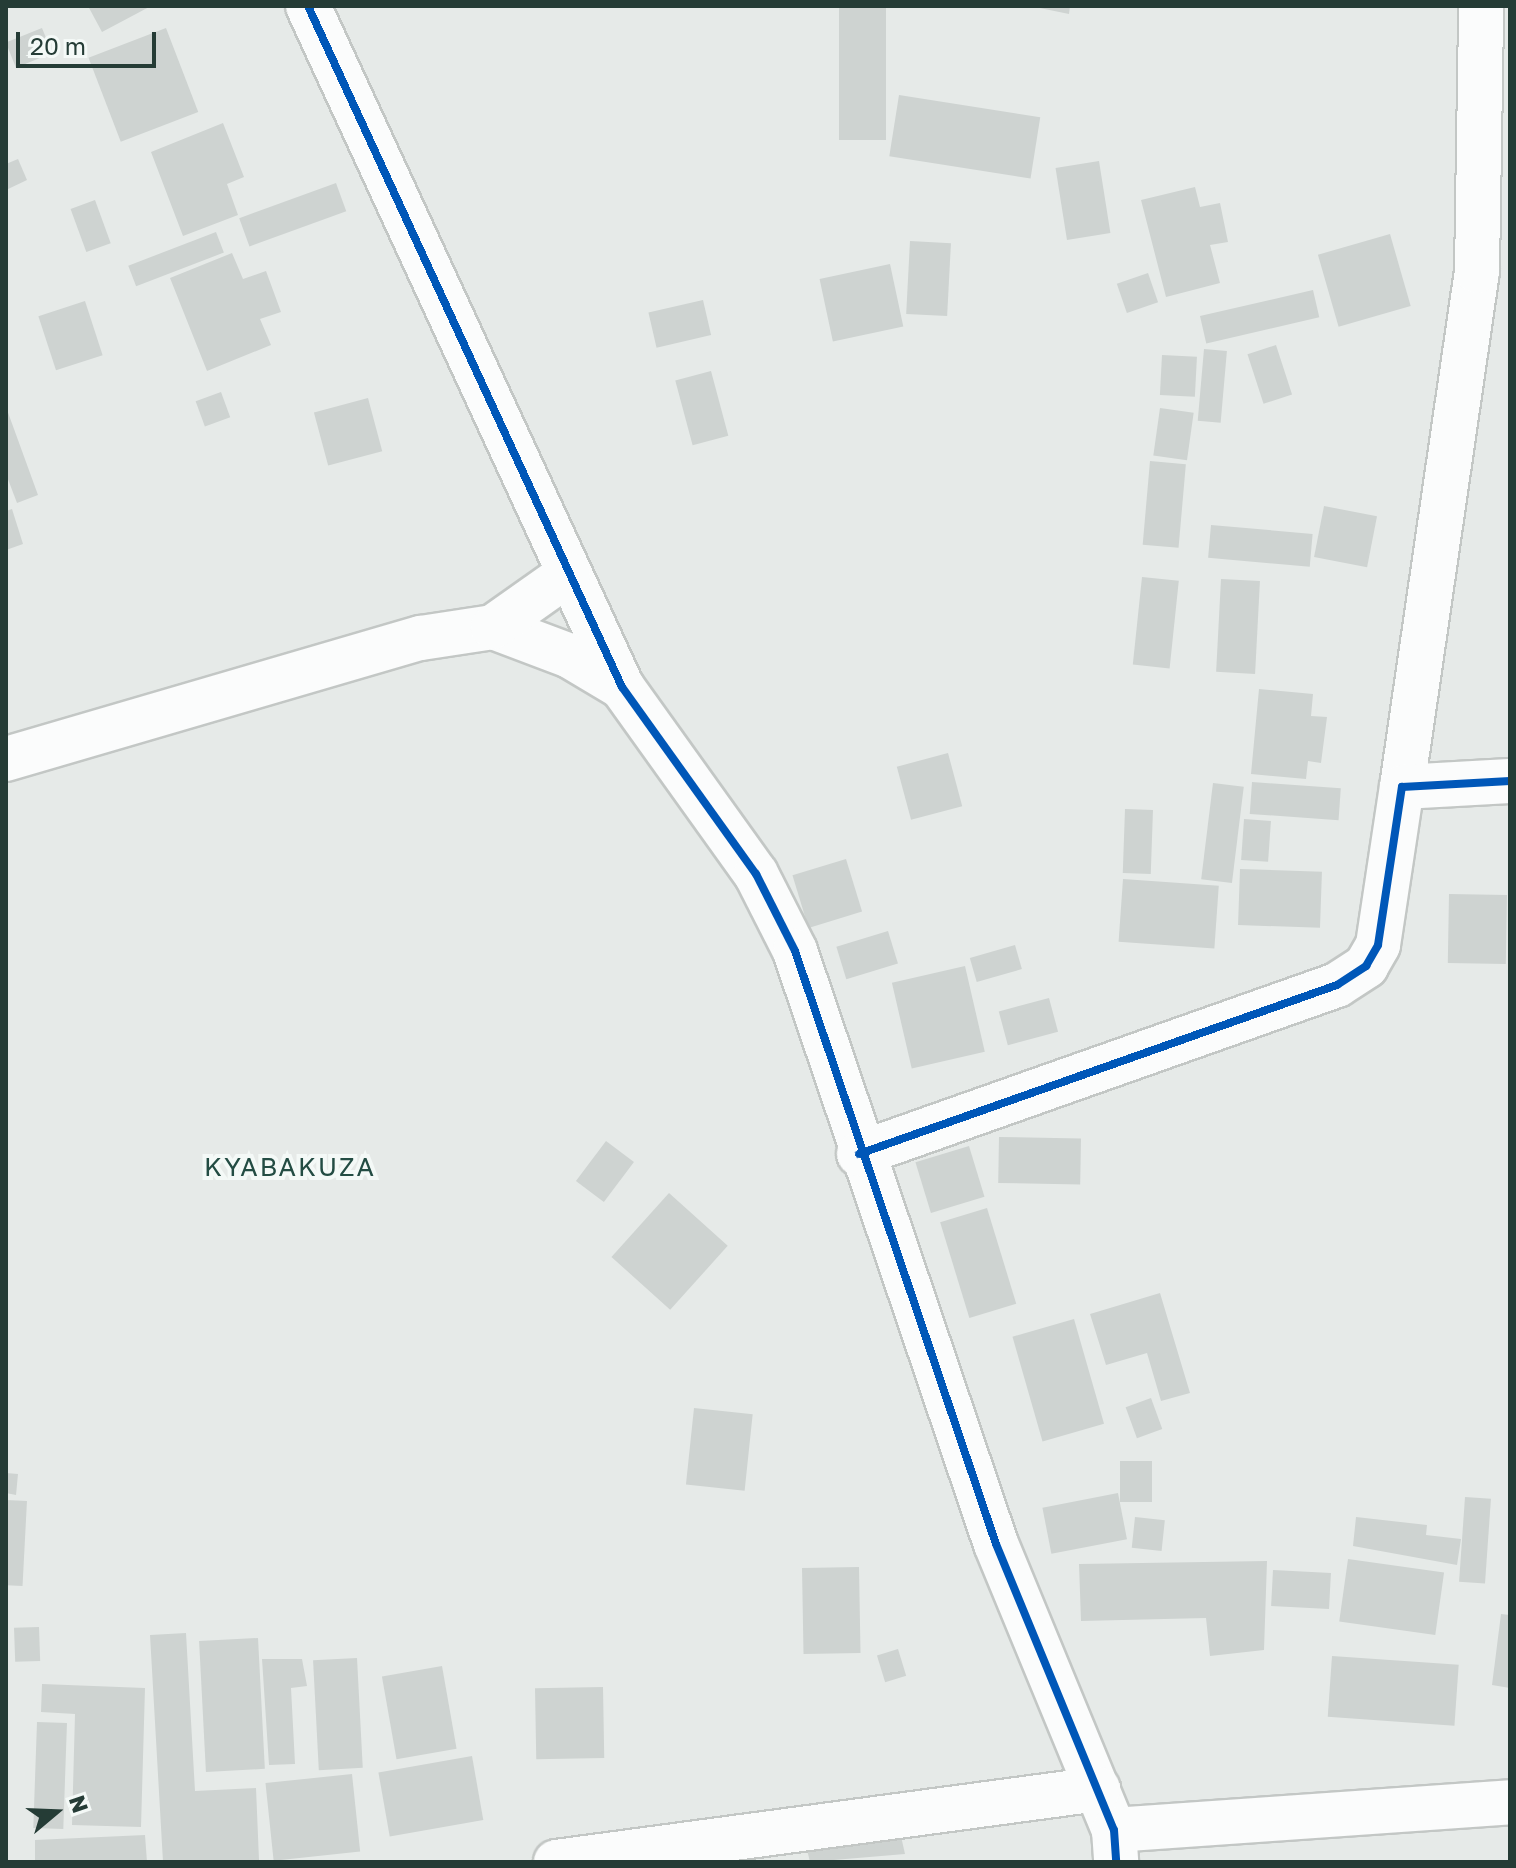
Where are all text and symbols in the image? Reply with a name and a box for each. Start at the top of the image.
scale bar [20,16,160,66]
text: 20 m [30,31,86,60]
district label: KYABAKUZA [204,1151,376,1183]
north arrow [16,1772,96,1852]
text: N [64,1792,95,1816]

